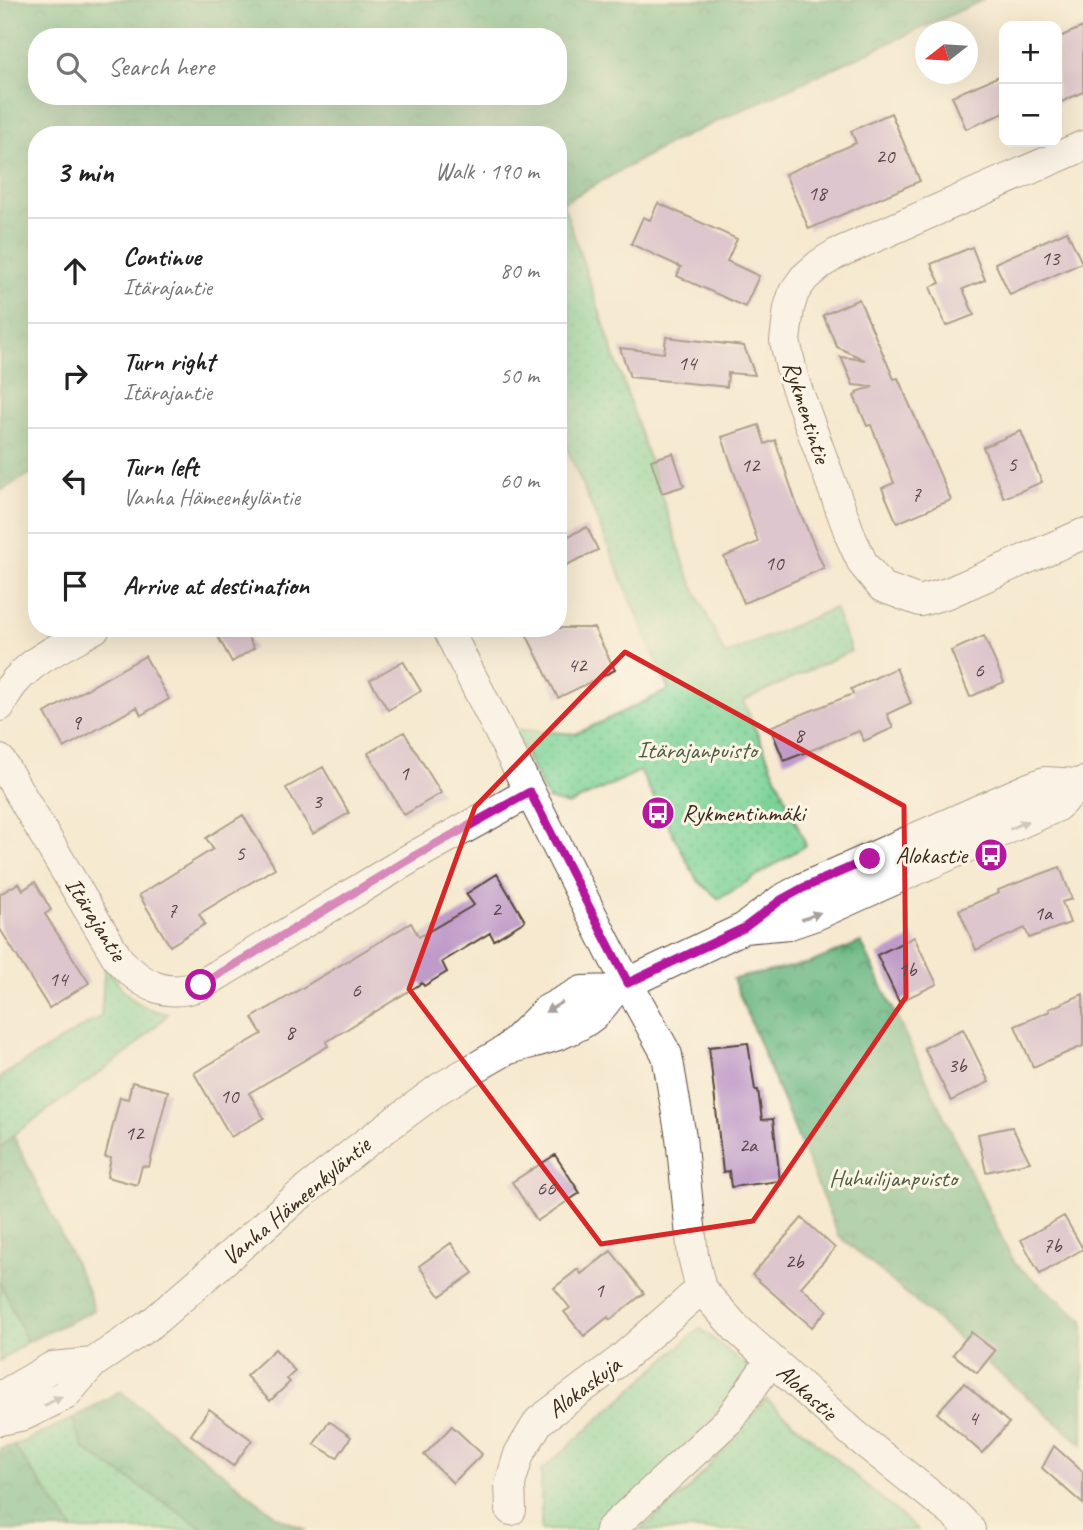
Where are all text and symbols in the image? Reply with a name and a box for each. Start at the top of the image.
north arrow [915,21,978,84]
map controls [999,21,1062,147]
button: + [999,21,1062,84]
search box [28,28,567,105]
icon: search [52,48,90,86]
text: Search here [108,50,214,83]
button: − [999,84,1062,147]
house number: 20 [876,143,896,169]
text: 3 min [56,153,113,191]
text: Walk · 190 m [435,157,539,186]
house number: 18 [808,180,829,206]
text: Continue [123,240,201,273]
house number: 13 [1041,245,1061,271]
icon: ahead [56,252,94,290]
text: 80 m [500,256,539,285]
text: Itärajantie [123,273,212,302]
text: Turn right [123,345,214,378]
house number: 14 [678,350,699,376]
icon: right [56,357,94,395]
street label: Rykmentintie [776,357,838,469]
text: 50 m [500,361,539,390]
text: Itärajantie [123,378,212,407]
text: Turn left [123,450,198,483]
house number: 5 [1007,451,1018,477]
house number: 12 [741,452,761,478]
icon: left [56,462,94,500]
text: 60 m [500,466,539,495]
house number: 7 [911,481,922,507]
text: Vanha Hämeenkyläntie [123,483,300,512]
house number: 10 [765,550,785,576]
icon: arrive [56,567,94,605]
text: Arrive at destination [123,569,309,602]
house number: 42 [568,652,588,678]
house number: 6 [974,657,984,683]
house number: 9 [71,709,82,735]
house number: 8 [794,722,806,748]
park label: Itärajanpuisto [637,735,759,765]
house number: 1 [399,760,410,786]
house number: 3 [312,788,323,814]
bus stop icon: Rykmentinmäki [639,794,677,832]
place label: Rykmentinmäki [682,798,807,828]
one-way arrow [1009,819,1029,831]
bus stop icon: Alokastie [972,836,1010,874]
house number: 5 [235,840,246,866]
place label: Alokastie [896,840,969,870]
route end [854,843,885,874]
street label: Itärajantie [59,872,134,968]
house number: 2 [491,896,502,922]
house number: 7 [167,897,178,923]
house number: 1a [1034,900,1054,926]
one-way arrow [801,911,822,922]
house number: 1b [898,956,918,982]
house number: 14 [49,966,70,992]
route start [185,969,216,1000]
house number: 6 [351,977,361,1003]
one-way arrow [544,1000,564,1013]
house number: 8 [285,1019,297,1045]
house number: 3b [948,1052,968,1078]
house number: 10 [220,1083,240,1109]
house number: 12 [125,1120,145,1146]
street label: Vanha Hämeenkyläntie [216,1129,378,1272]
house number: 2a [739,1132,759,1158]
park label: Huhuilijanpuisto [829,1163,959,1193]
house number: 66 [537,1175,556,1201]
house number: 7b [1043,1232,1063,1258]
house number: 2b [785,1248,805,1274]
house number: 1 [594,1277,605,1303]
street label: Alokaskuja [541,1349,628,1424]
street label: Alokastie [770,1357,845,1428]
one-way arrow [43,1395,63,1407]
house number: 4 [968,1405,980,1431]

